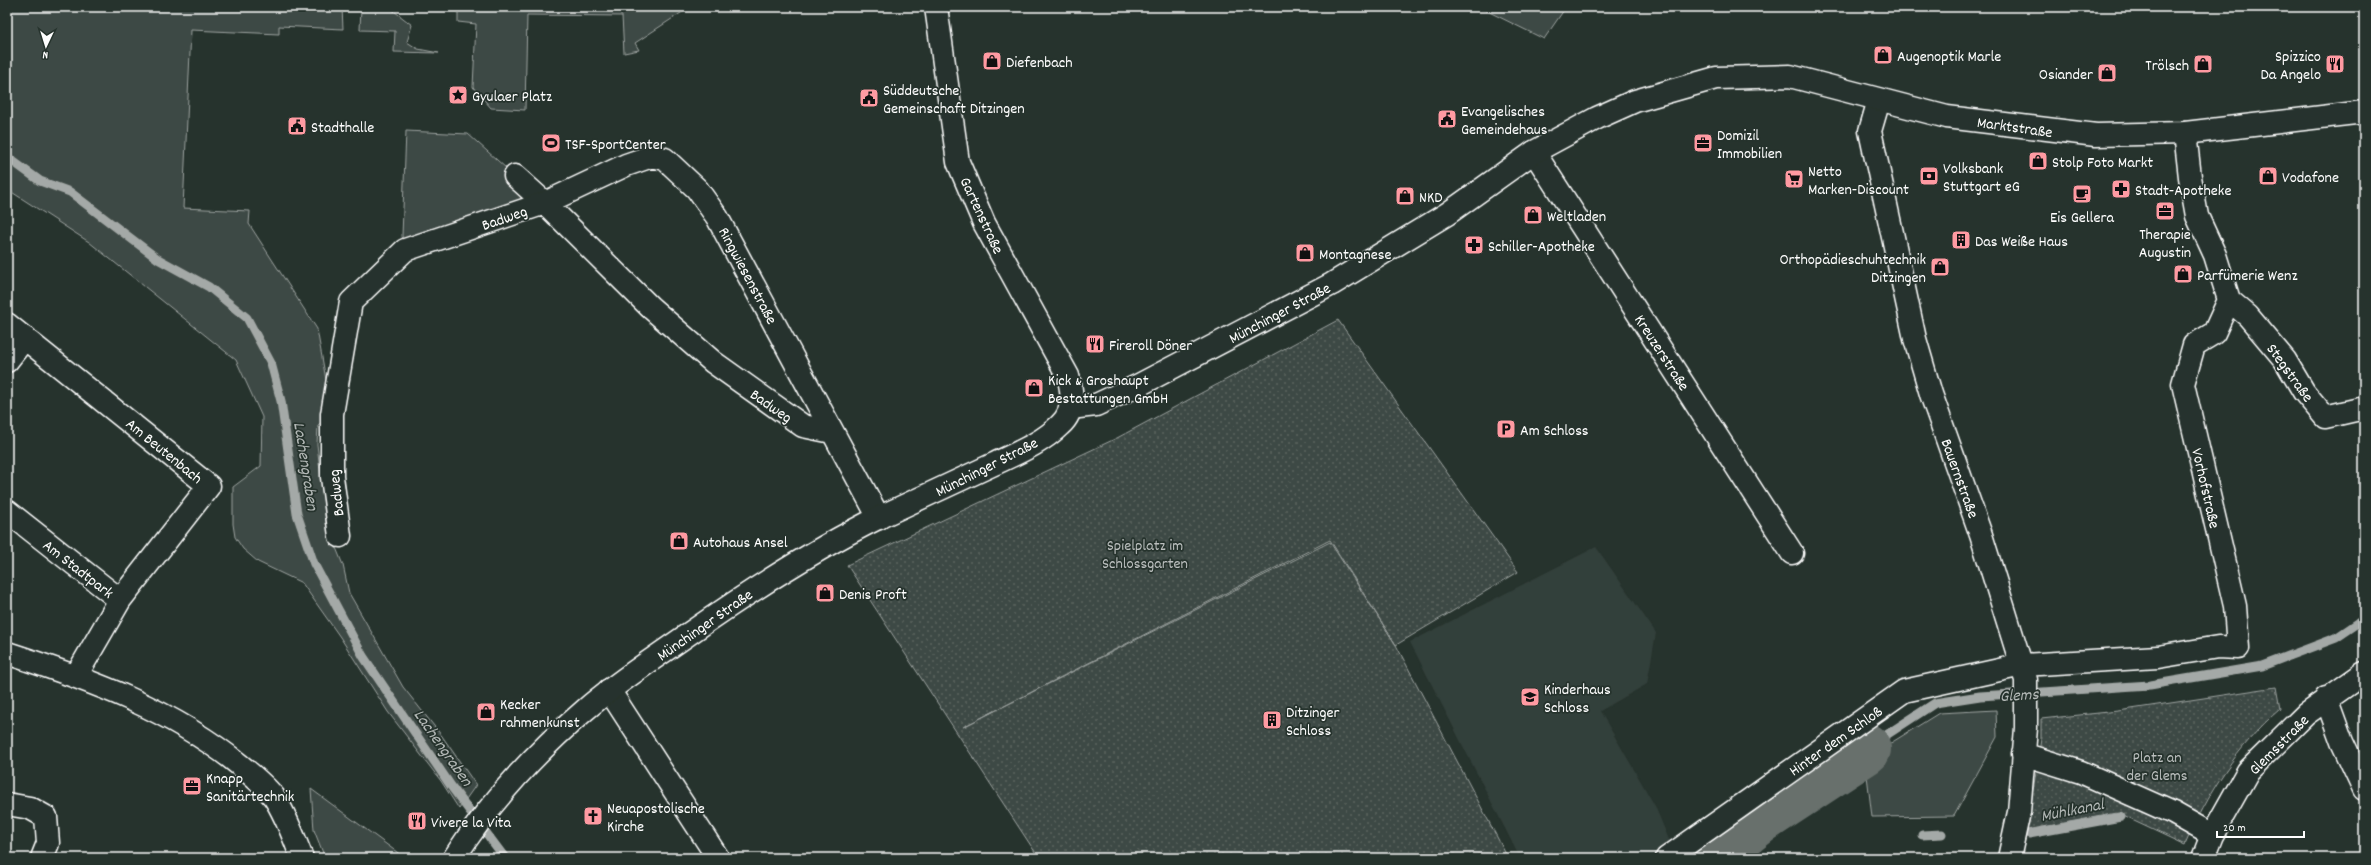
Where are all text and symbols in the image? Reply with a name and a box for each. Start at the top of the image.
north arrow [26,26,66,66]
shop icon: Augenoptik Marle [1872,44,1894,66]
text: N [42,46,49,62]
place label: Augenoptik Marle [1897,46,2001,69]
place label: Spizzico Da Angelo [2260,46,2321,87]
shop icon: Diefenbach [981,50,1003,72]
place label: Diefenbach [1006,52,1072,75]
shop icon: Trölsch [2192,53,2214,75]
restaurant icon: Spizzico Da Angelo [2324,53,2346,75]
place label: Trölsch [2145,55,2189,78]
shop icon: Osiander [2096,62,2118,84]
place label: Osiander [2039,64,2093,87]
place label: Süddeutsche Gemeinschaft Ditzingen [883,80,1025,121]
place icon: Gyulaer Platz [447,84,469,106]
place label: Gyulaer Platz [472,86,552,109]
public building icon: Süddeutsche Gemeinschaft Ditzingen [858,87,880,109]
place label: Evangelisches Gemeindehaus [1461,101,1548,142]
public building icon: Evangelisches Gemeindehaus [1436,108,1458,130]
street label: Marktstraße [1975,112,2054,145]
public building icon: Stadthalle [286,115,308,137]
place label: Stadthalle [311,117,374,140]
place label: Domizil Immobilien [1717,125,1782,166]
sports icon: TSF-SportCenter [540,132,562,154]
office icon: Domizil Immobilien [1692,132,1714,154]
place label: TSF-SportCenter [565,134,666,157]
shop icon: Stolp Foto Markt [2027,150,2049,172]
place label: Stolp Foto Markt [2052,152,2153,175]
place label: Volksbank Stuttgart eG [1943,158,2020,199]
place label: Netto Marken-Discount [1808,161,1909,202]
bank icon: Volksbank Stuttgart eG [1918,165,1940,187]
shop icon: Vodafone [2257,165,2279,187]
place label: Vodafone [2282,167,2339,190]
supermarket icon: Netto Marken-Discount [1783,168,1805,190]
street label: Gartenstraße [953,174,1009,258]
pharmacy icon: Stadt-Apotheke [2110,178,2132,200]
place label: Stadt-Apotheke [2135,180,2231,203]
cafe icon: Eis Gellera [2071,183,2093,205]
shop icon: NKD [1394,185,1416,207]
place label: NKD [1419,187,1443,210]
office icon: Therapie Augustin [2154,200,2176,222]
street label: Badweg [479,201,531,238]
shop icon: Weltladen [1522,204,1544,226]
place label: Weltladen [1547,206,1606,229]
place label: Eis Gellera [2050,207,2114,230]
street label: Ringwiesenstraße [711,223,782,329]
place label: Therapie Augustin [2139,224,2191,265]
building icon: Das Weiße Haus [1950,229,1972,251]
place label: Das Weiße Haus [1975,231,2068,254]
pharmacy icon: Schiller-Apotheke [1463,234,1485,256]
place label: Schiller-Apotheke [1488,236,1595,259]
shop icon: Montagnese [1294,242,1316,264]
place label: Montagnese [1319,244,1392,267]
place label: Orthopädieschuhtechnik Ditzingen [1779,249,1926,290]
shop icon: Orthopädieschuhtechnik Ditzingen [1929,256,1951,278]
shop icon: Parfümerie Wenz [2172,263,2194,285]
place label: Parfümerie Wenz [2197,265,2298,288]
street label: Münchinger Straße [1225,278,1335,351]
street label: Kreuzerstraße [1628,311,1694,396]
restaurant icon: Fireroll Döner [1084,333,1106,355]
place label: Fireroll Döner [1109,335,1192,358]
street label: Stegstraße [2260,339,2318,408]
place label: Kick & Groshaupt Bestattungen GmbH [1048,370,1168,411]
shop icon: Kick & Groshaupt Bestattungen GmbH [1023,377,1045,399]
street label: Badweg [745,384,796,430]
street label: Am Beutenbach [120,414,207,490]
parking icon: Am Schloss [1495,418,1517,440]
water label: Lachengraben [285,420,323,514]
place label: Am Schloss [1520,420,1589,443]
street label: Münchinger Straße [932,432,1042,504]
street label: Bauernstraße [1934,436,1984,522]
street label: Vorhofstraße [2184,446,2225,531]
street label: Badweg [324,468,351,517]
shop icon: Autohaus Ansel [668,530,690,552]
place label: Autohaus Ansel [693,532,788,555]
street label: Am Stadtpark [37,535,118,605]
park label: Spielplatz im Schlossgarten [1102,535,1188,576]
shop icon: Denis Proft [814,582,836,604]
street label: Münchinger Straße [653,584,758,668]
place label: Denis Proft [839,584,907,607]
place label: Kinderhaus Schloss [1544,679,1611,720]
water label: Glems [1999,684,2040,710]
school or university icon: Kinderhaus Schloss [1519,686,1541,708]
place label: Kecker rahmenkunst [500,694,580,735]
shop icon: Kecker rahmenkunst [475,701,497,723]
street label: Hinter dem Schloß [1785,701,1888,783]
place label: Ditzinger Schloss [1286,702,1340,743]
water label: Lachengraben [406,705,478,793]
building icon: Ditzinger Schloss [1261,709,1283,731]
street label: Glemsstraße [2244,710,2315,781]
park label: Platz an der Glems [2127,747,2188,788]
place label: Knapp Sanitärtechnik [206,768,294,809]
office icon: Knapp Sanitärtechnik [181,775,203,797]
water label: Mühlkanal [2039,794,2108,830]
place label: Neuapostolische Kirche [607,798,705,839]
church icon: Neuapostolische Kirche [582,805,604,827]
restaurant icon: Vivere la Vita [406,810,428,832]
place label: Vivere la Vita [431,812,511,835]
scale bar [2217,813,2304,839]
text: 20 m [2223,820,2246,837]

